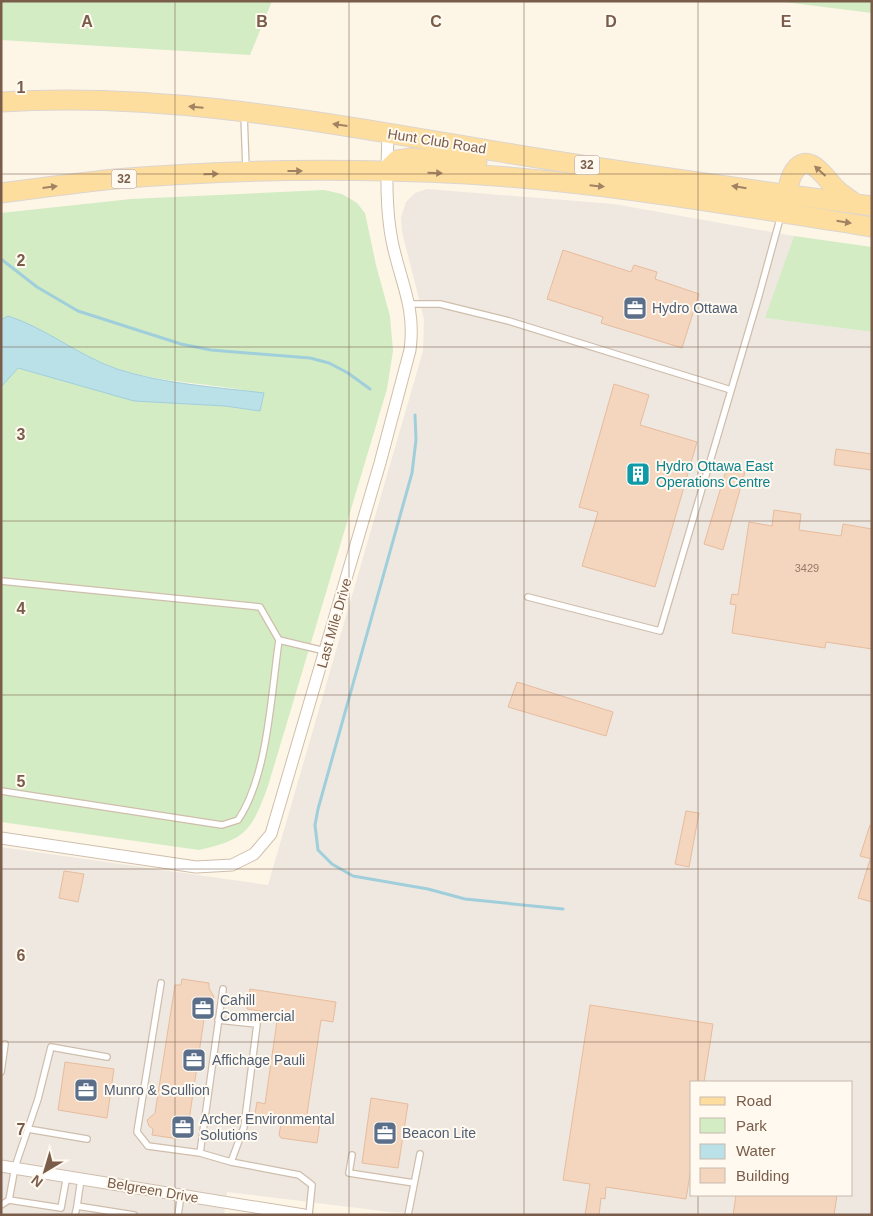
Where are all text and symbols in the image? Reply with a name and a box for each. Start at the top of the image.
text: A [81,13,93,30]
text: B [256,13,268,30]
text: C [430,13,442,30]
text: D [605,13,617,30]
text: E [781,13,792,30]
text: 1 [17,79,26,96]
one-way arrow [188,103,204,111]
one-way arrow [331,121,347,129]
street label: Hunt Club Road [387,125,487,157]
road number: 32 [574,156,600,174]
one-way arrow [814,166,827,177]
one-way arrow [288,167,304,175]
one-way arrow [204,169,220,177]
one-way arrow [427,169,443,177]
road number: 32 [112,170,136,188]
one-way arrow [589,182,605,190]
one-way arrow [42,183,58,191]
one-way arrow [731,183,747,191]
one-way arrow [836,219,852,227]
text: 2 [17,252,26,269]
office icon: Hydro Ottawa [622,295,648,321]
place label: Hydro Ottawa [652,300,738,316]
text: 3 [17,426,26,443]
place label: Hydro Ottawa East Operations Centre [656,458,774,490]
building icon: Hydro Ottawa East Operations Centre [625,461,651,487]
house number: 3429 [795,562,819,574]
street label: Last Mile Drive [314,576,355,670]
text: 4 [17,600,26,617]
text: 5 [17,773,26,790]
text: 6 [17,947,26,964]
place label: Cahill Commercial [220,992,295,1024]
office icon: Cahill Commercial [190,995,216,1021]
office icon: Affichage Pauli [181,1047,207,1073]
place label: Affichage Pauli [212,1052,305,1068]
office icon: Munro & Scullion [73,1077,99,1103]
legend [690,1081,853,1196]
place label: Munro & Scullion [104,1082,210,1098]
text: Road [736,1092,772,1109]
place label: Archer Environmental Solutions [200,1111,335,1143]
office icon: Archer Environmental Solutions [170,1114,196,1140]
text: Park [736,1117,767,1134]
office icon: Beacon Lite [372,1120,398,1146]
text: 7 [17,1121,26,1138]
place label: Beacon Lite [402,1125,476,1141]
text: Water [736,1142,775,1159]
north arrow [20,1146,70,1196]
text: Building [736,1167,789,1184]
text: N [28,1172,46,1191]
street label: Belgreen Drive [106,1174,200,1206]

